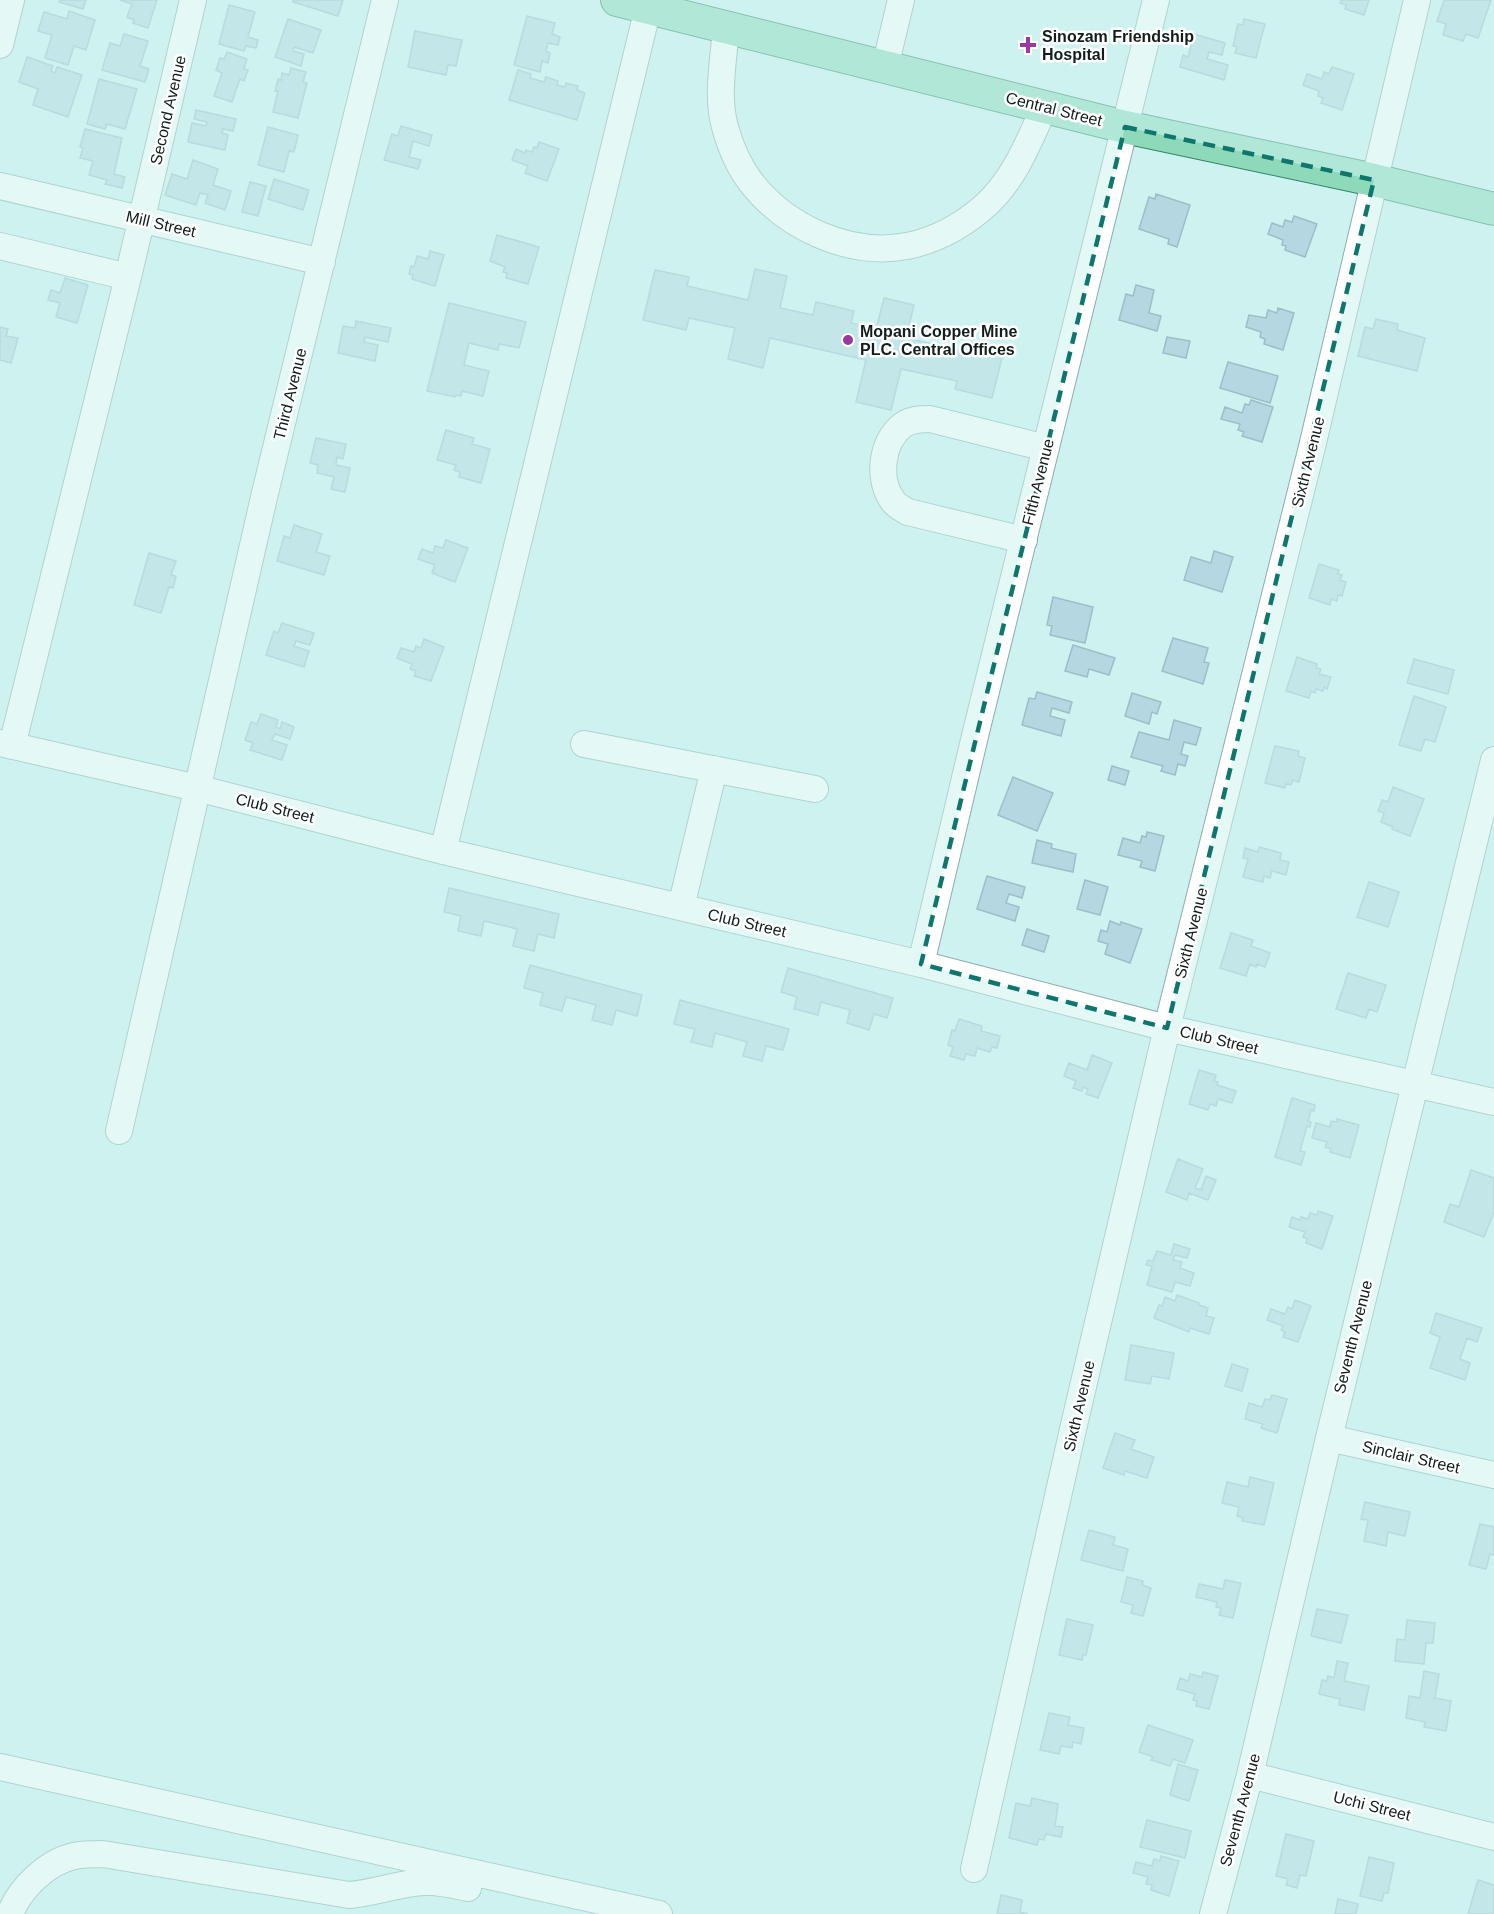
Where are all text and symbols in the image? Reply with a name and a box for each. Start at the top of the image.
place label: Sinozam Friendship Hospital [1042,28,1194,63]
marker: Sinozam Friendship Hospital [1019,36,1037,54]
street label: Second Avenue [147,54,189,166]
street label: Central Street [1004,89,1104,129]
street label: Mill Street [124,208,198,240]
place label: Mopani Copper Mine PLC. Central Offices [860,323,1017,358]
marker: Mopani Copper Mine PLC. Central Offices [841,333,855,347]
street label: Third Avenue [270,346,310,442]
street label: Sixth Avenue [1288,415,1328,509]
street label: Fifth Avenue [1019,437,1057,527]
street label: Club Street [234,790,316,826]
street label: Sixth Avenue [1171,886,1211,980]
street label: Club Street [706,906,788,940]
street label: Club Street [1178,1023,1260,1057]
street label: Seventh Avenue [1331,1278,1375,1395]
street label: Sixth Avenue [1060,1359,1098,1453]
street label: Sinclair Street [1361,1438,1462,1477]
street label: Seventh Avenue [1217,1752,1263,1868]
street label: Uchi Street [1332,1788,1413,1824]

